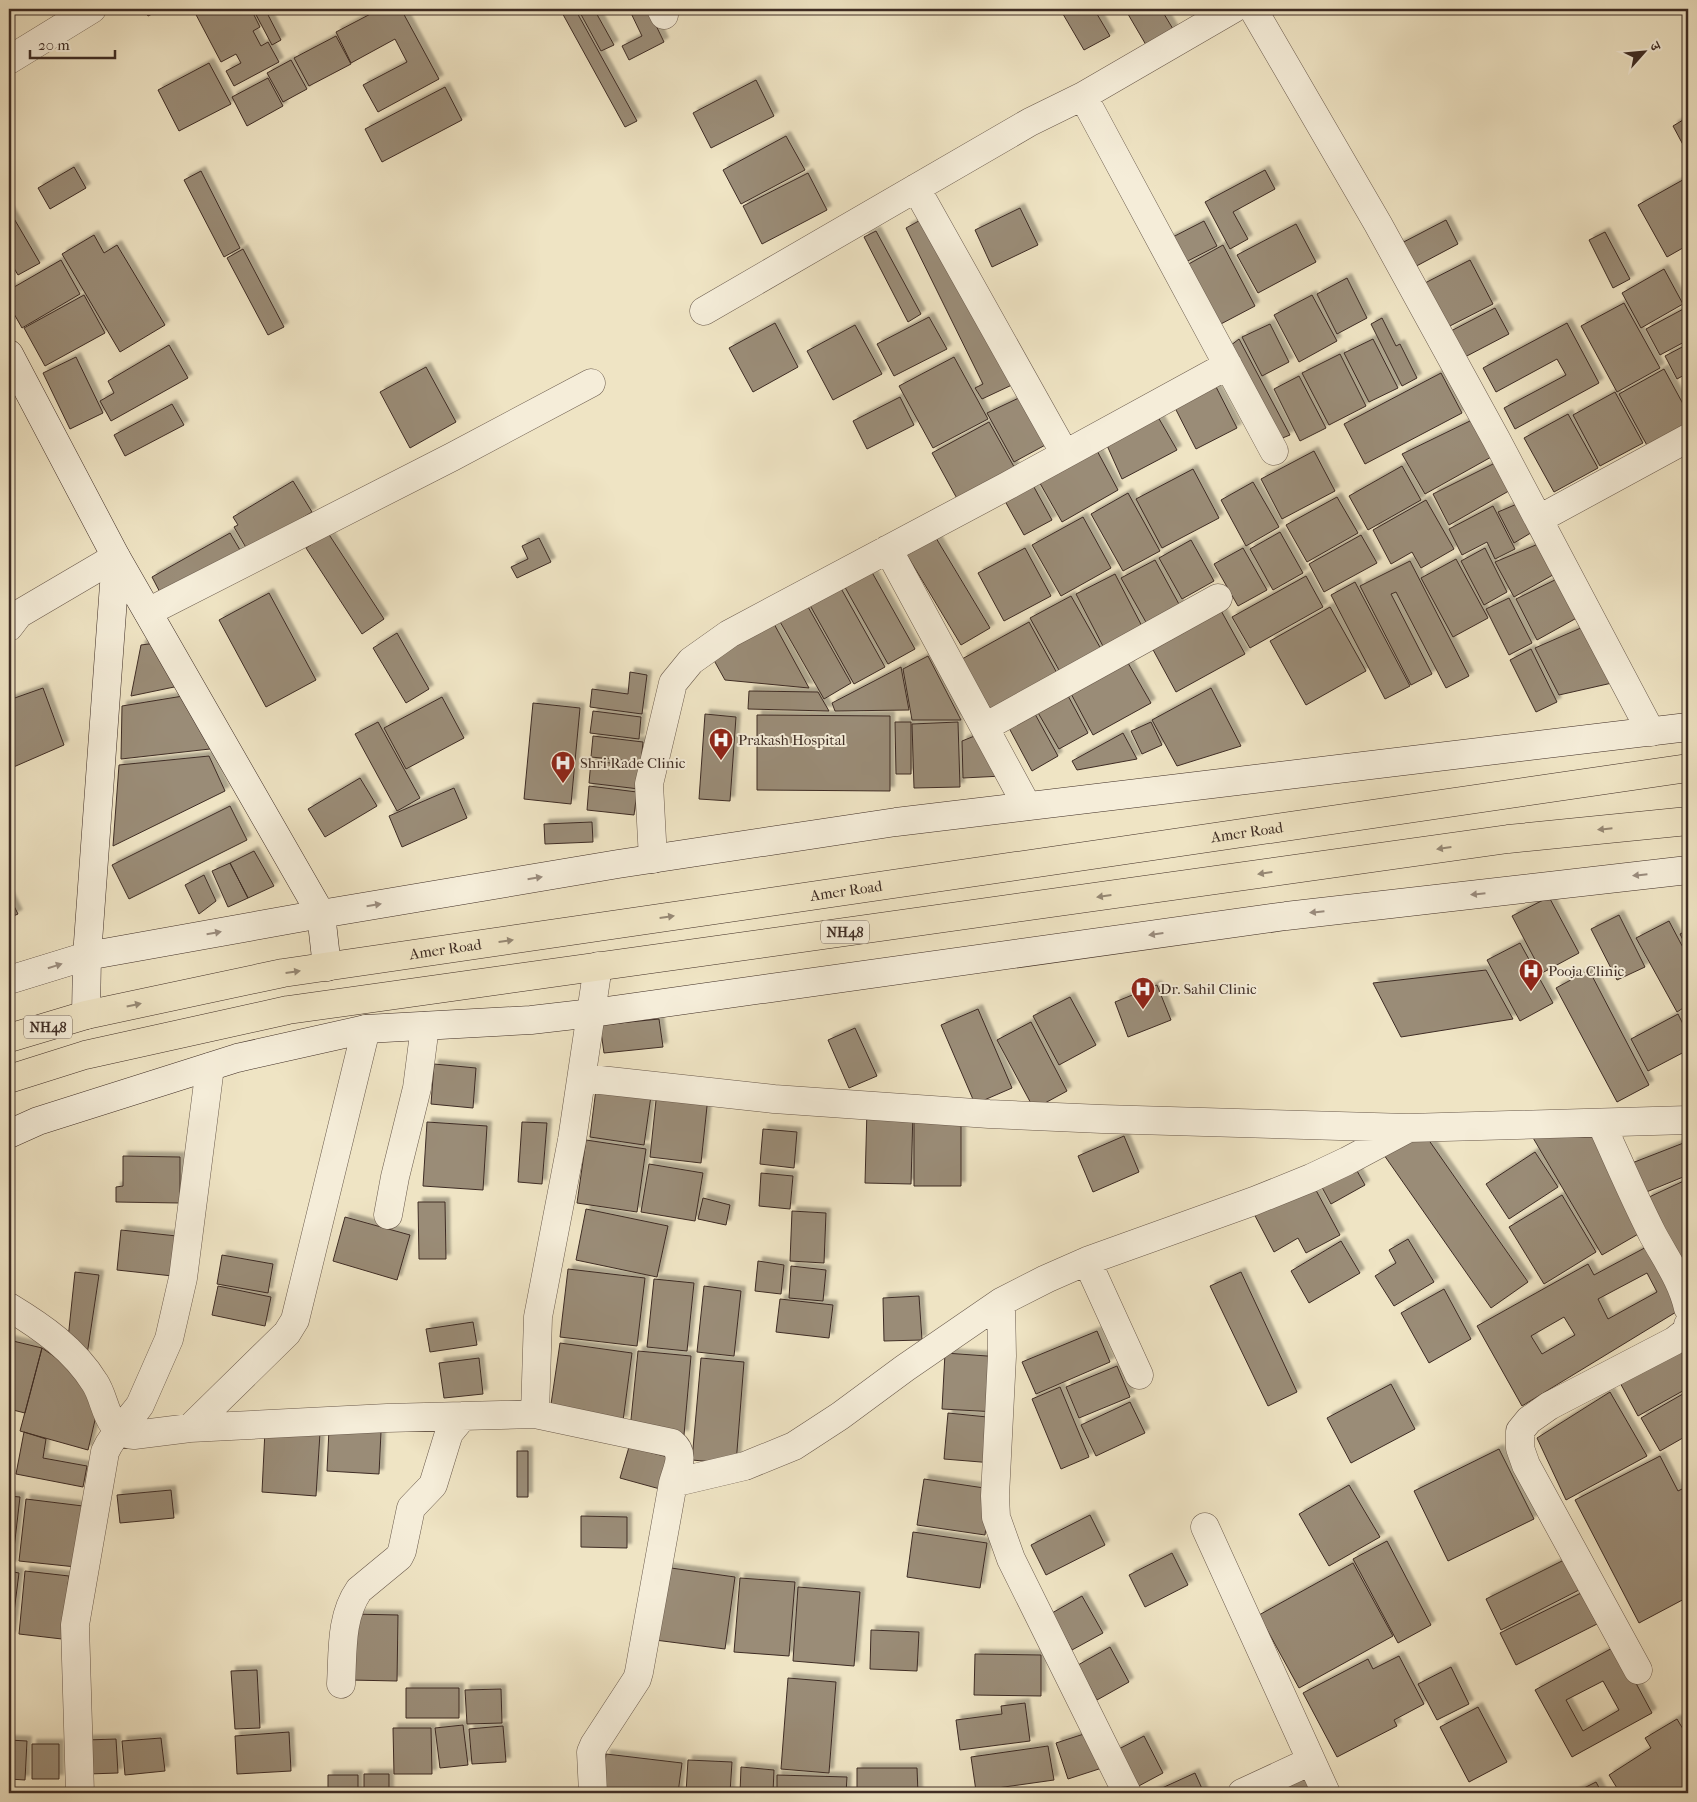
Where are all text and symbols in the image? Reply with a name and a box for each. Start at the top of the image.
scale bar [30,28,115,60]
north arrow [1620,28,1670,78]
text: 20 m [38,36,70,54]
text: उ [1645,38,1665,54]
hospital icon: Prakash Hospital [708,727,734,761]
place label: Prakash Hospital [738,731,846,749]
hospital icon: Shri Rade Clinic [550,750,576,784]
place label: Shri Rade Clinic [580,754,686,772]
street label: Amer Road [1209,818,1285,847]
one-way arrow [1597,825,1613,833]
one-way arrow [1435,844,1451,852]
one-way arrow [1257,869,1273,877]
one-way arrow [1632,871,1648,879]
one-way arrow [527,874,543,882]
street label: Amer Road [808,877,884,905]
one-way arrow [1470,890,1486,898]
one-way arrow [1096,892,1112,900]
one-way arrow [367,900,383,908]
one-way arrow [1309,908,1325,916]
one-way arrow [659,913,675,921]
road number: NH48 [821,920,869,944]
one-way arrow [207,929,223,937]
one-way arrow [1148,930,1164,938]
street label: Amer Road [407,935,484,964]
one-way arrow [498,937,514,945]
hospital icon: Pooja Clinic [1518,958,1544,992]
one-way arrow [48,962,63,969]
place label: Pooja Clinic [1548,962,1625,980]
one-way arrow [285,968,301,976]
hospital icon: Dr. Sahil Clinic [1130,976,1156,1010]
place label: Dr. Sahil Clinic [1160,980,1257,998]
one-way arrow [126,1001,142,1009]
road number: NH48 [24,1016,72,1038]

